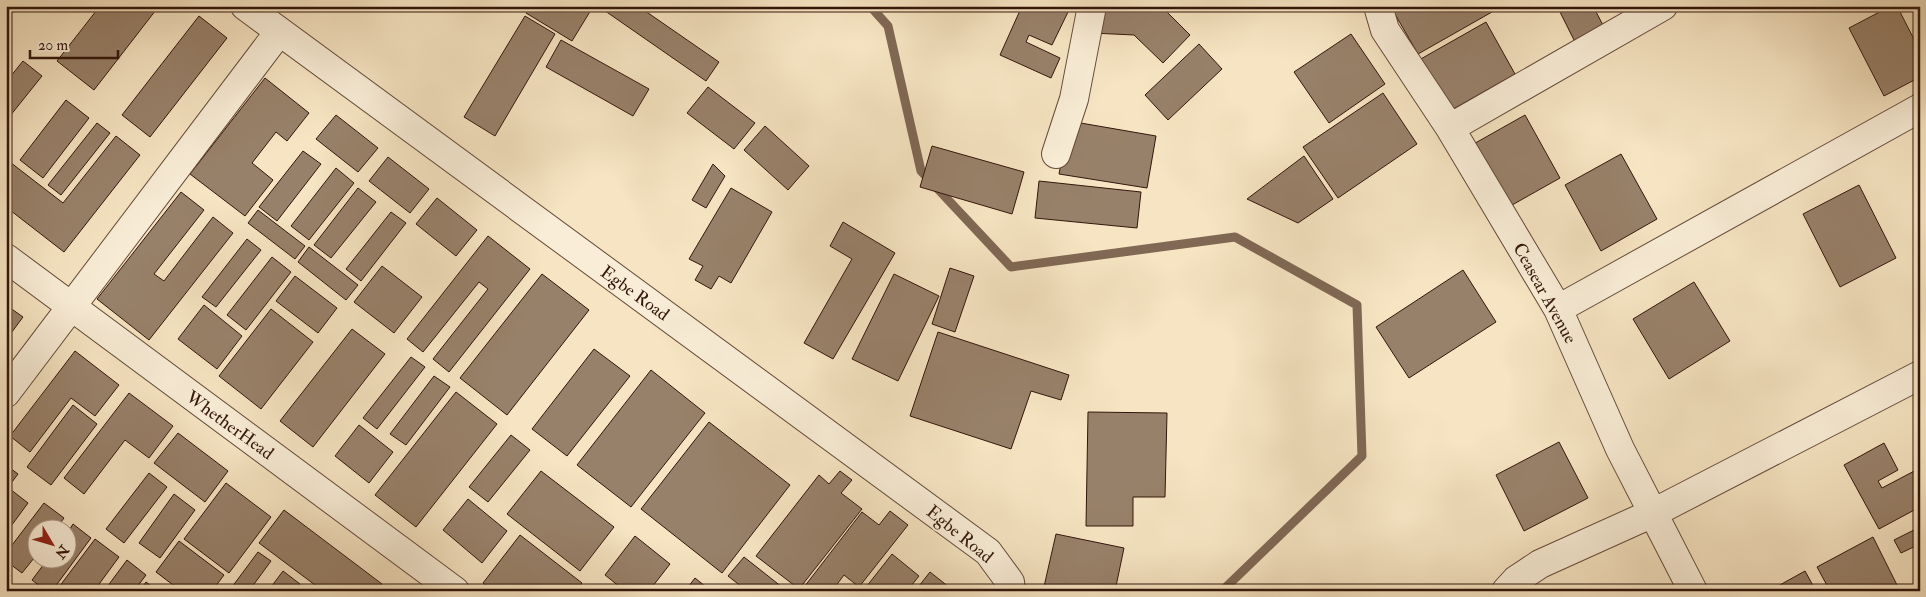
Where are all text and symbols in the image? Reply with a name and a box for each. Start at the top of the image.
scale bar [30,28,118,60]
text: 20 m [38,36,68,55]
street label: Ceasear Avenue [1507,239,1582,348]
street label: Egbe Road [596,261,674,326]
street label: WhetherHead [180,385,278,465]
street label: Egbe Road [922,500,998,568]
north arrow [28,520,78,570]
text: N [51,541,73,562]

